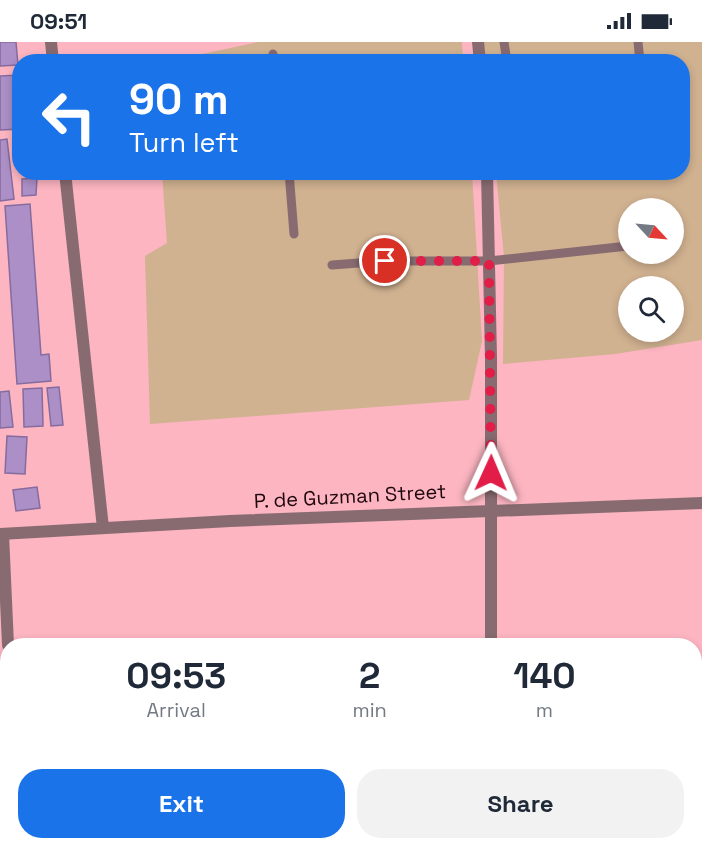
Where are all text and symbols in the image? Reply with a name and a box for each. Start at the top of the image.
text: 09:51 [30,7,87,35]
text: 90 m [129,73,229,126]
icon: left [30,78,108,156]
text: Turn left [129,125,239,160]
north arrow [618,198,684,264]
map controls [618,198,684,342]
pin [359,235,410,286]
icon: arrive [368,244,401,277]
button: search [618,276,684,342]
position arrow [459,441,523,505]
street label: P. de Guzman Street [253,478,447,514]
text: 09:53 [126,653,226,699]
text: 2 [359,653,380,699]
text: 140 [513,653,576,699]
text: Arrival [147,697,206,723]
text: min [352,697,387,723]
text: m [536,697,553,723]
button: Exit [18,769,345,838]
button: Share [357,769,684,838]

